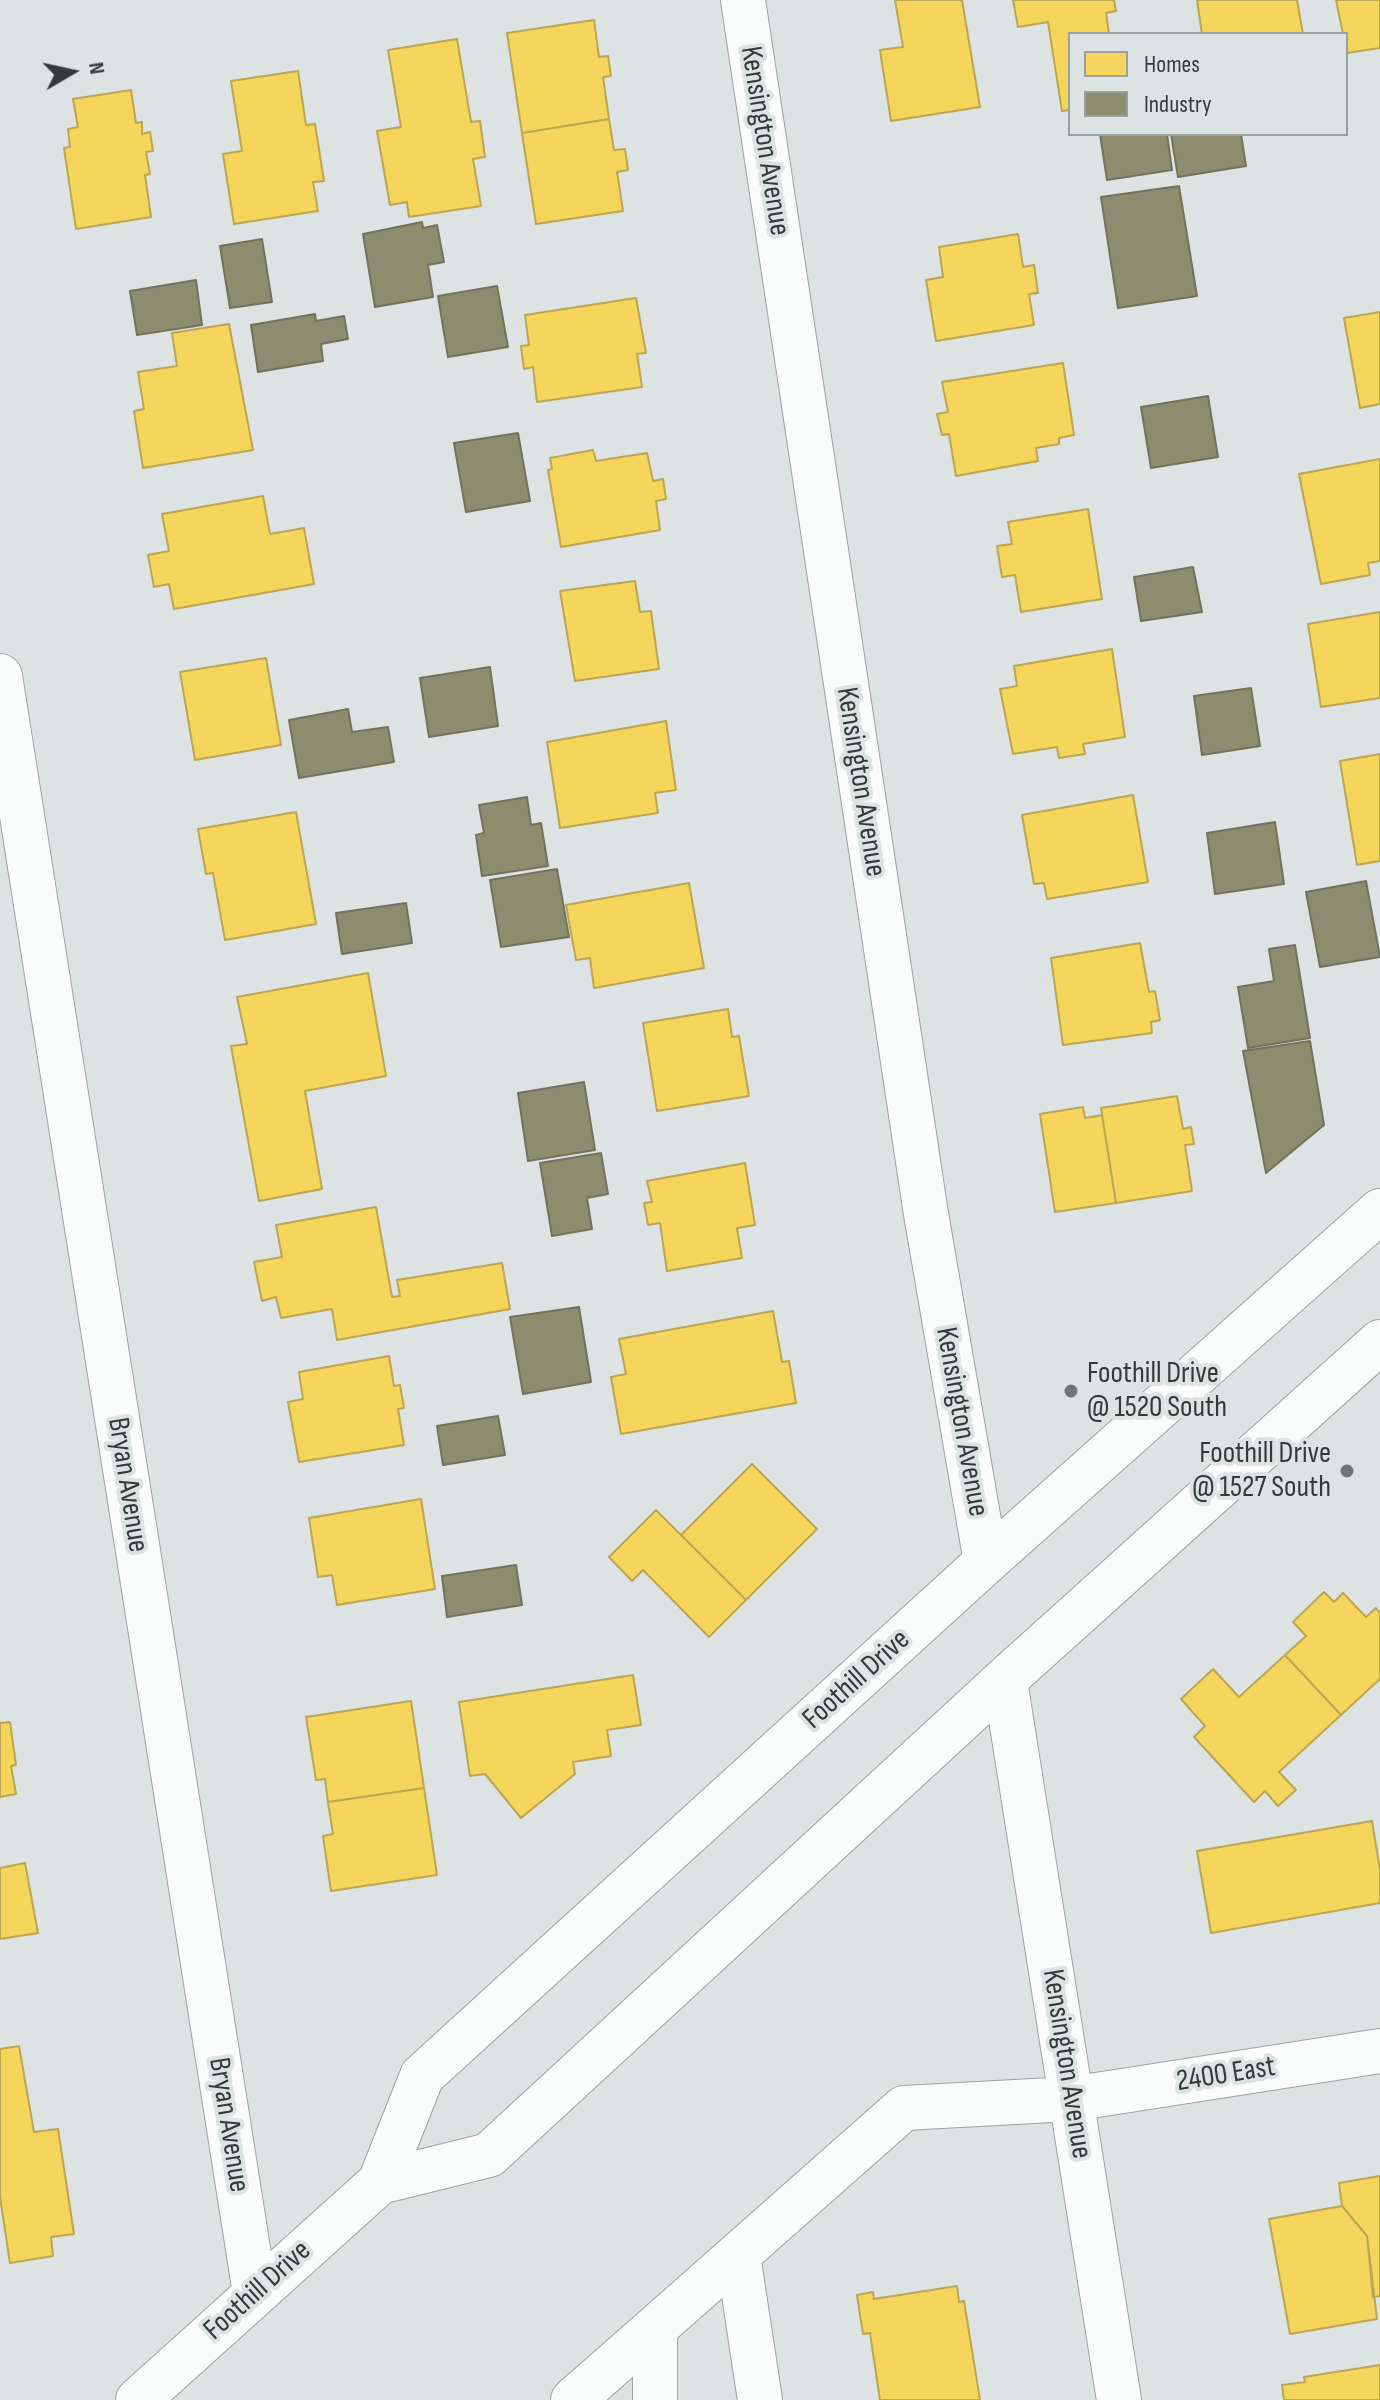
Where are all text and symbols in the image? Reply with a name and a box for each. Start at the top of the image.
north arrow [32,32,112,112]
legend [1068,32,1348,136]
street label: Kensington Avenue [731,44,797,238]
text: Homes [1144,50,1200,79]
text: N [82,60,110,76]
text: Industry [1144,90,1211,119]
street label: Kensington Avenue [827,685,893,879]
street label: Kensington Avenue [927,1325,995,1519]
place label: Foothill Drive @ 1520 South [1087,1356,1227,1426]
marker: Foothill Drive @ 1520 South [1062,1382,1080,1400]
street label: Bryan Avenue [99,1415,155,1555]
place label: Foothill Drive @ 1527 South [1192,1436,1331,1506]
marker: Foothill Drive @ 1527 South [1338,1462,1356,1480]
street label: Foothill Drive [796,1623,918,1737]
street label: Kensington Avenue [1033,1967,1099,2161]
street label: 2400 East [1174,2049,1278,2101]
street label: Bryan Avenue [200,2055,256,2195]
street label: Foothill Drive [197,2234,319,2348]

